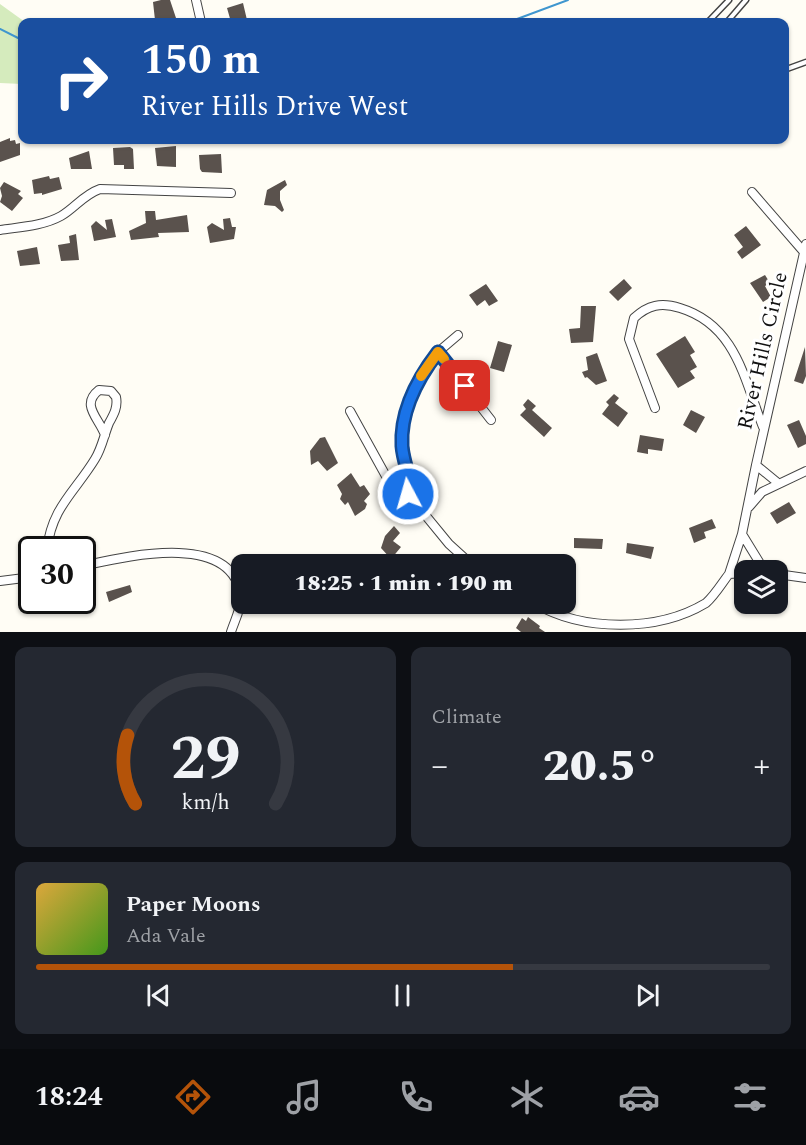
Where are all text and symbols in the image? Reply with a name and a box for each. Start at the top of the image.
text: 150 m [141,29,260,92]
icon: right [42,42,120,120]
text: River Hills Drive West [141,86,408,128]
street label: River Hills Circle [729,269,797,433]
pin [439,360,490,411]
icon: arrive [448,369,481,402]
position arrow [376,462,440,526]
speed limit sign: 30 [18,536,96,614]
map controls [734,560,788,614]
button: layers [734,560,788,614]
text: 18:25 · 1 min · 190 m [294,567,513,600]
text: Climate [432,702,502,732]
text: 29 [170,712,240,807]
text: 20.5° [543,732,659,801]
text: − [432,741,448,791]
text: + [753,741,770,791]
text: km/h [181,786,229,819]
text: Paper Moons [126,888,261,921]
text: Ada Vale [126,921,206,951]
icon: previous [142,979,175,1012]
icon: pause [386,979,419,1012]
icon: next [631,979,664,1012]
text: 18:24 [35,1076,103,1118]
icon: directions [172,1076,214,1118]
icon: music [283,1076,325,1118]
icon: phone [395,1076,437,1118]
icon: climate [506,1076,548,1118]
icon: car [618,1076,660,1118]
icon: filters [729,1076,771,1118]

